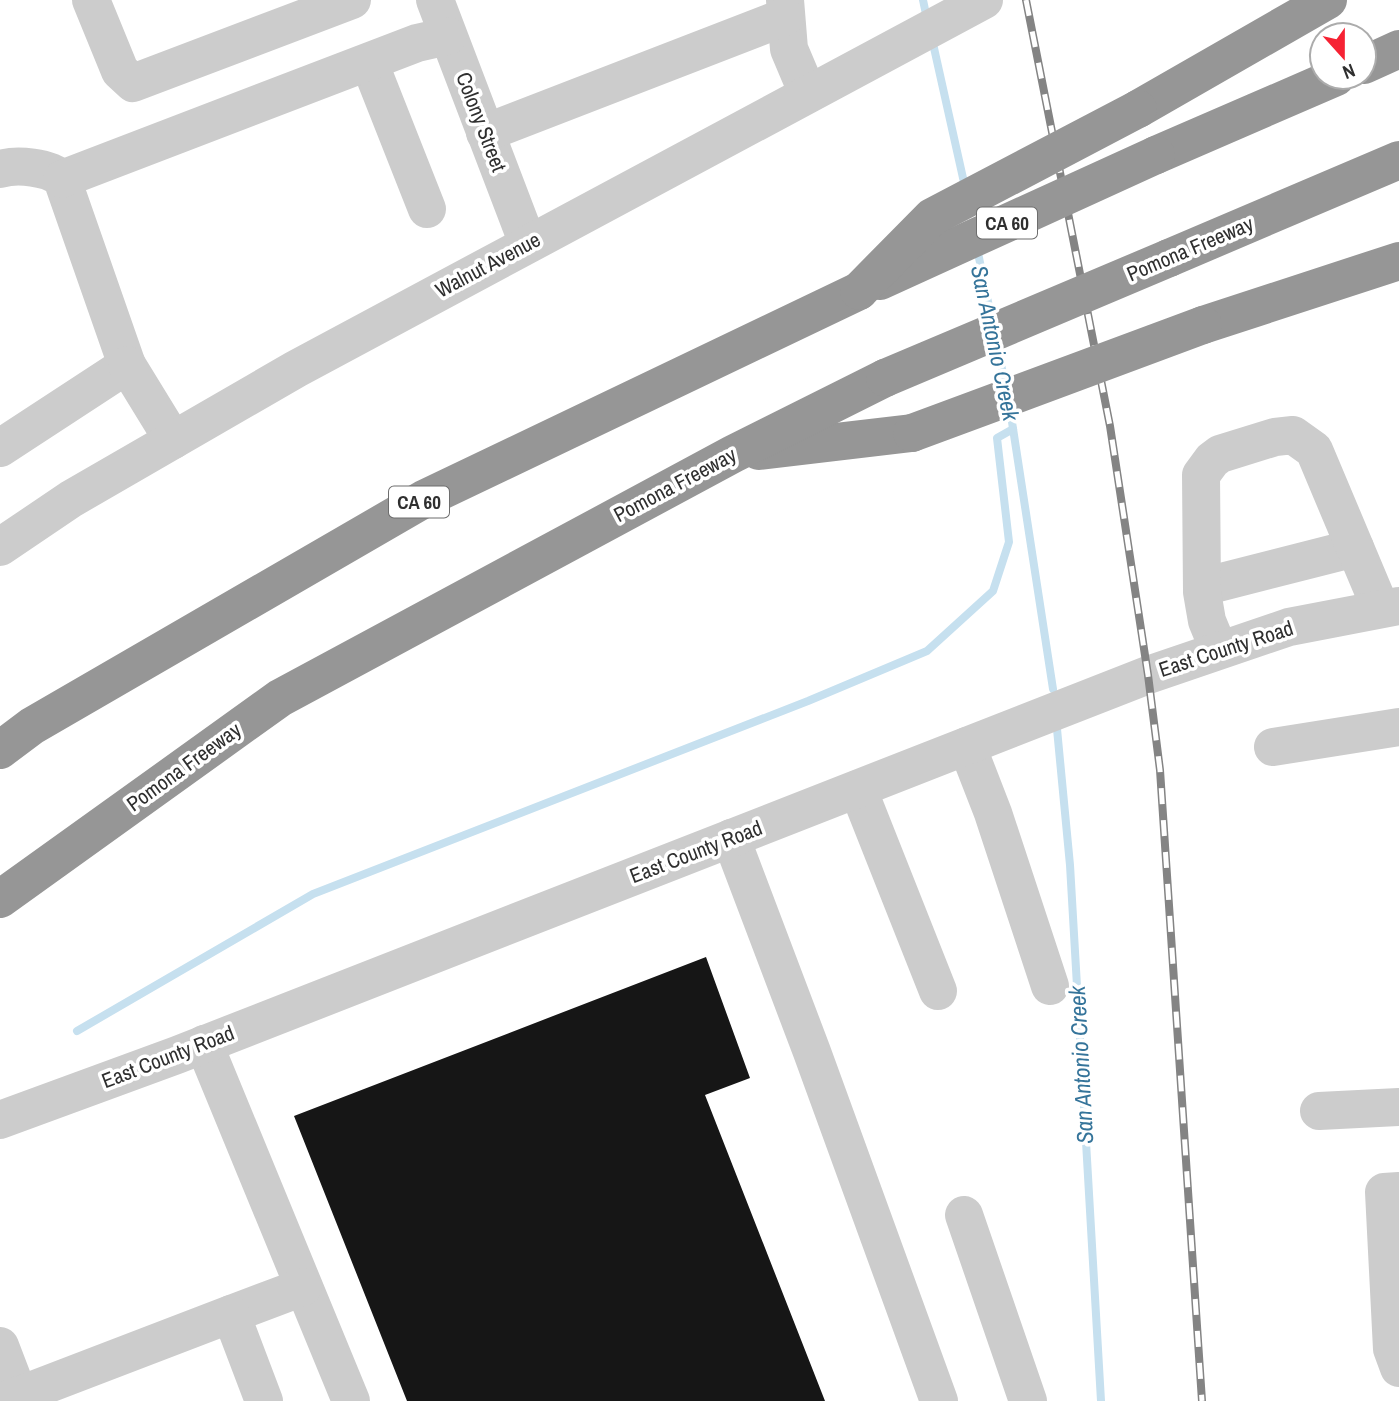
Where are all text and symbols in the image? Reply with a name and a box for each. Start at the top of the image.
north arrow [1308,21,1378,91]
text: N [1339,58,1359,86]
street label: Colony Street [449,68,514,176]
road number: CA 60 [977,208,1037,238]
street label: Pomona Freeway [1122,209,1258,288]
street label: Walnut Avenue [430,225,545,304]
water label: San Antonio Creek [964,262,1027,425]
street label: Pomona Freeway [608,440,741,529]
road number: CA 60 [389,486,449,517]
street label: East County Road [1155,613,1297,684]
street label: Pomona Freeway [121,715,247,818]
street label: East County Road [625,813,766,890]
water label: San Antonio Creek [1061,984,1100,1145]
street label: East County Road [97,1018,238,1095]

